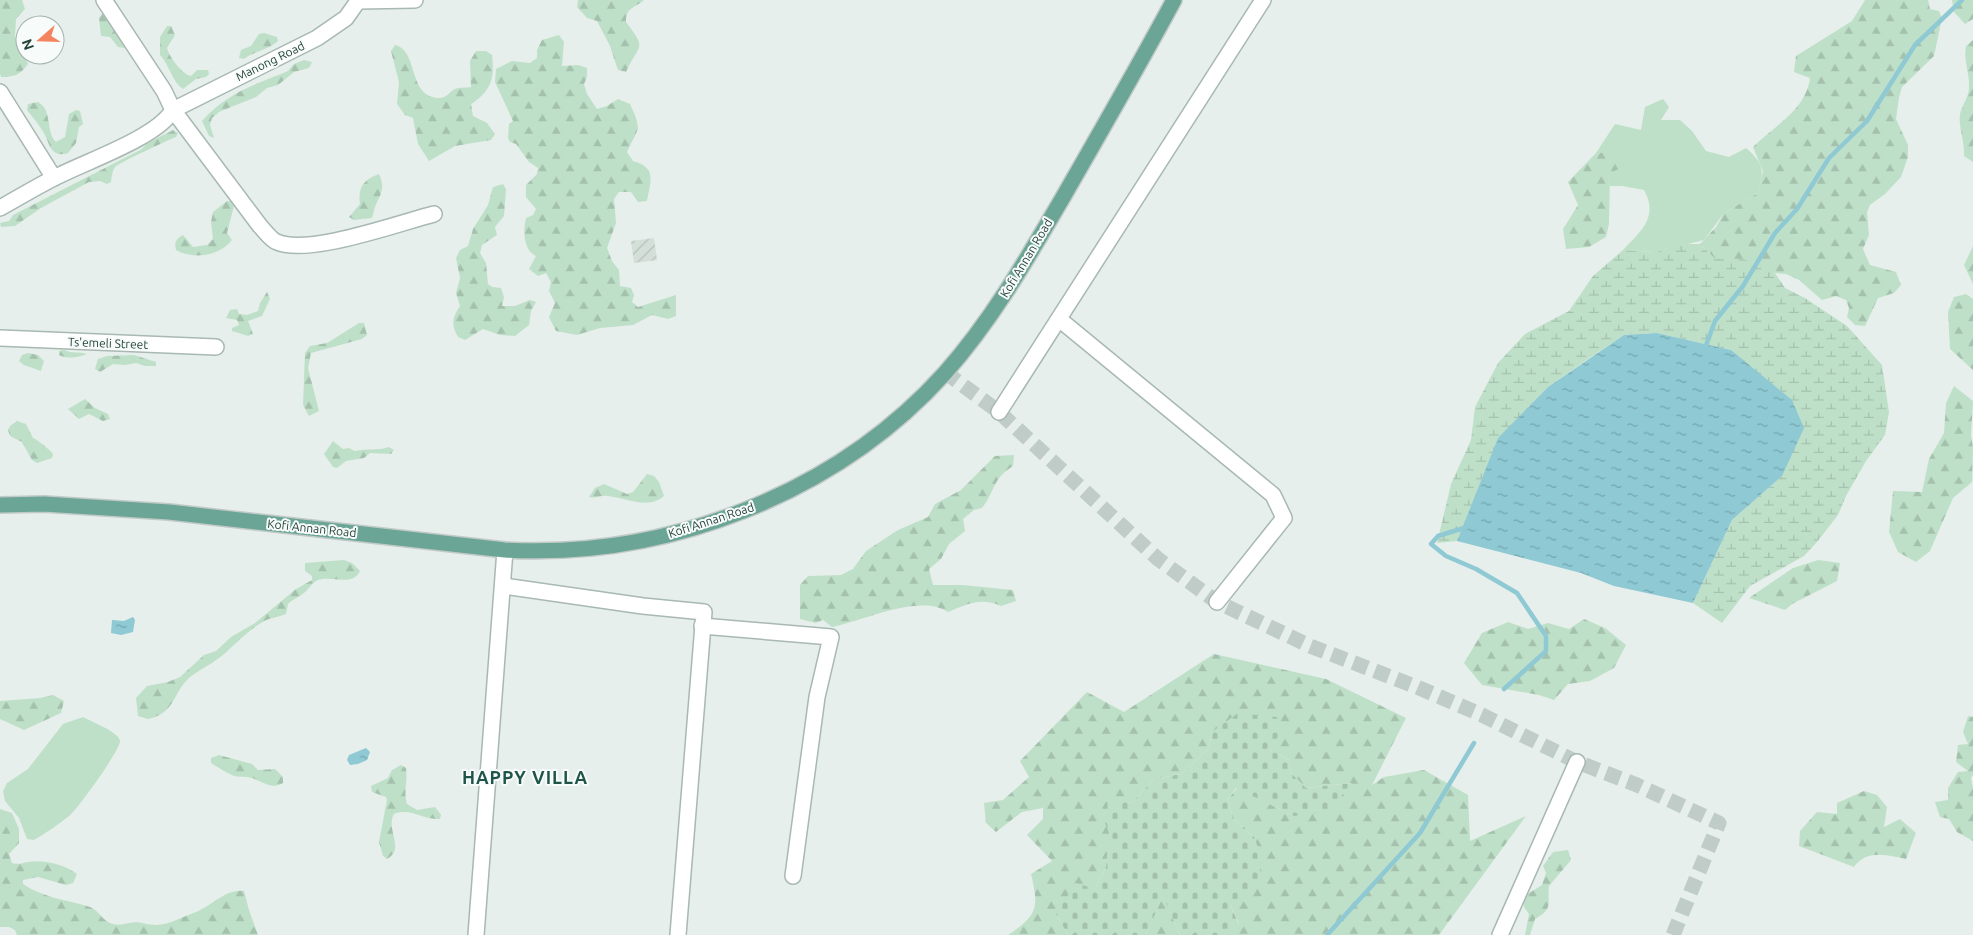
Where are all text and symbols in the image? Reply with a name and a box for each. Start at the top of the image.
north arrow [15,15,65,65]
text: N [18,37,37,52]
street label: Manong Road [234,39,306,83]
street label: Kofi Annan Road [997,216,1055,300]
street label: Ts'emeli Street [68,335,149,351]
street label: Kofi Annan Road [667,500,755,540]
street label: Kofi Annan Road [267,517,357,539]
district label: HAPPY VILLA [462,767,588,787]

